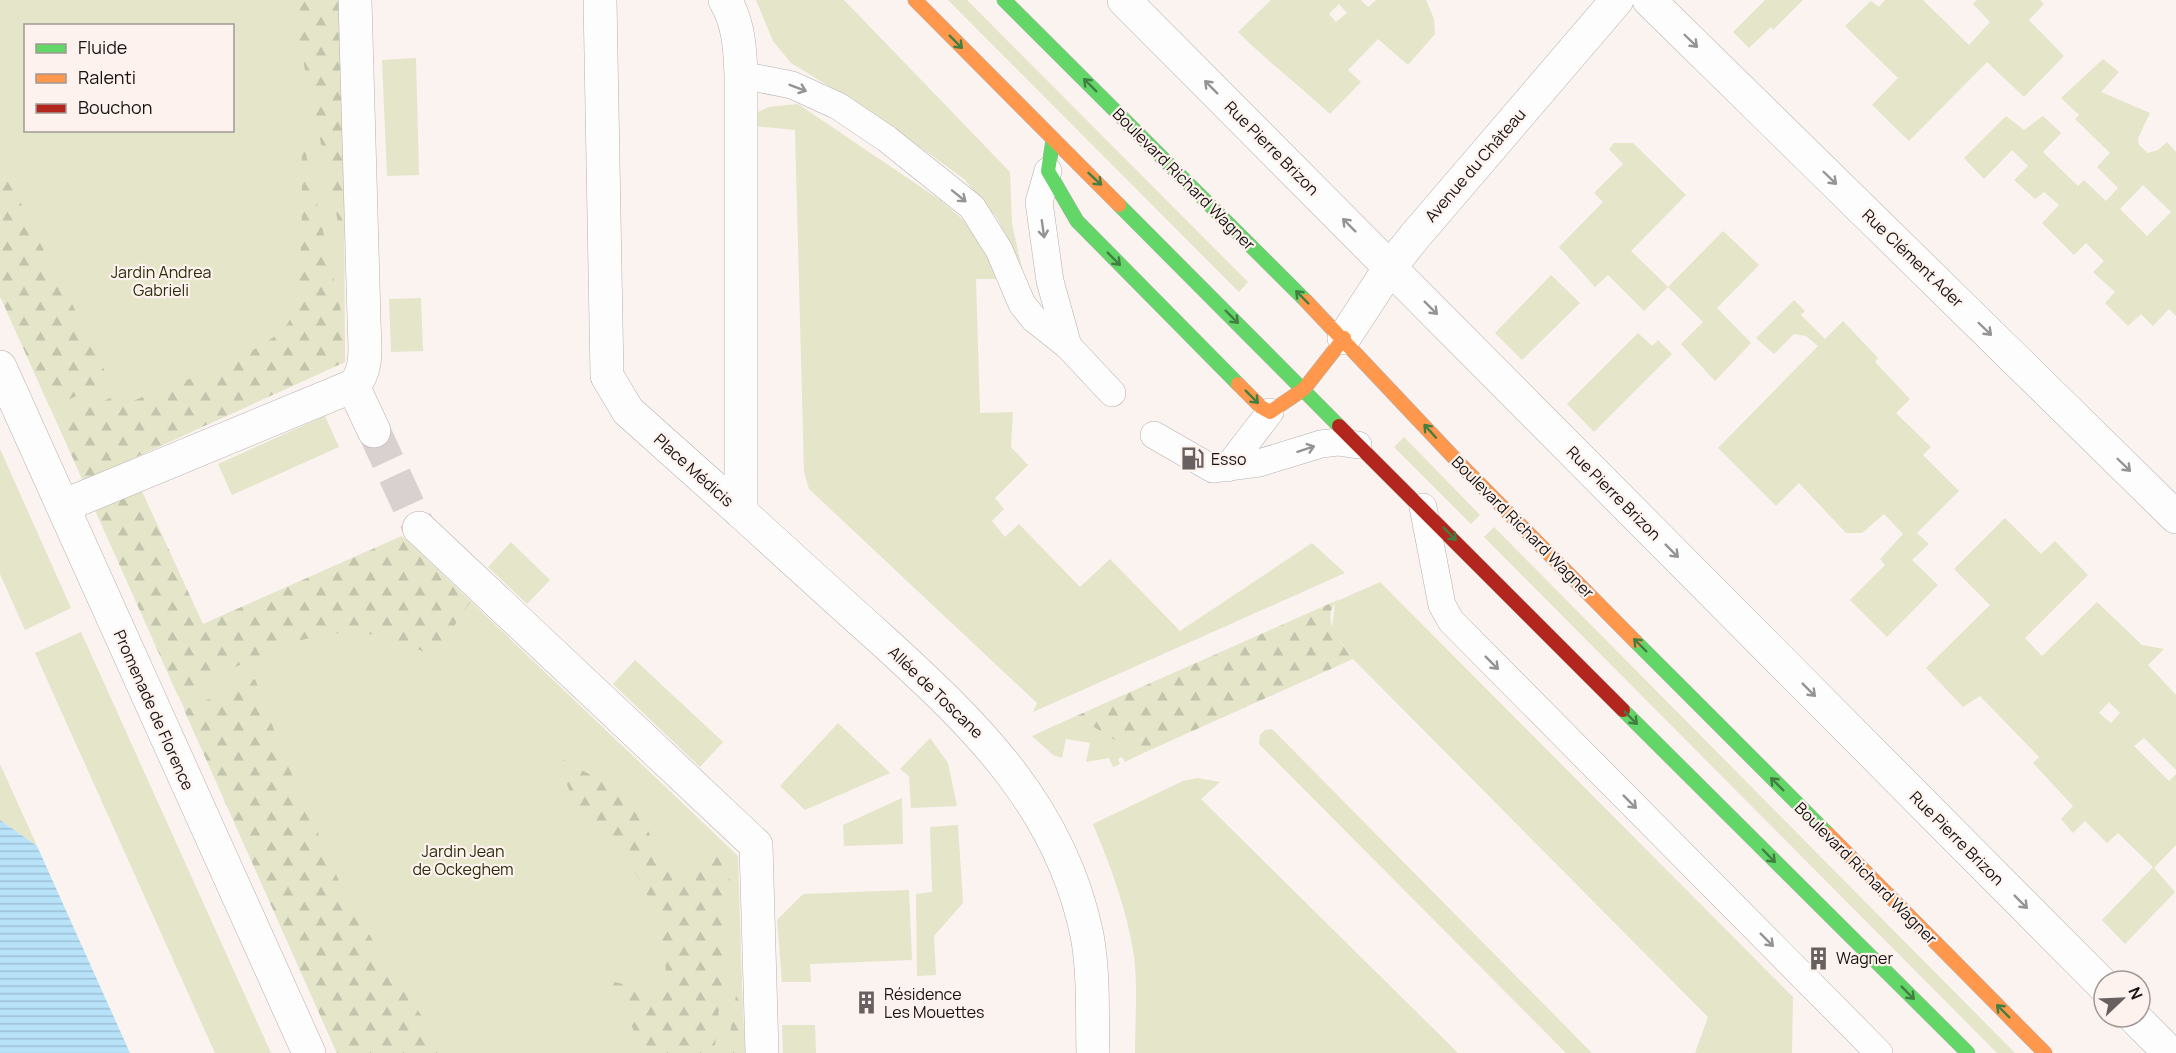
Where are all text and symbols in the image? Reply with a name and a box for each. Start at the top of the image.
legend [24,24,234,132]
one-way arrow [949,34,964,49]
one-way arrow [1684,34,1699,48]
text: Fluide [78,35,127,59]
text: Ralenti [78,65,136,89]
one-way arrow [1082,78,1097,92]
one-way arrow [1204,80,1218,95]
one-way arrow [788,83,807,94]
text: Bouchon [78,95,152,119]
street label: Rue Pierre Brizon [1220,96,1324,200]
street label: Boulevard Richard Wagner [1108,103,1260,255]
street label: Avenue du Château [1420,104,1530,226]
one-way arrow [1823,170,1838,185]
one-way arrow [1087,171,1102,186]
one-way arrow [950,190,966,203]
street label: Rue Clément Ader [1858,204,1969,312]
one-way arrow [1037,218,1048,238]
one-way arrow [1341,218,1356,233]
one-way arrow [1107,251,1121,266]
park label: Jardin Andrea Gabrieli [111,261,211,301]
one-way arrow [1295,289,1310,304]
one-way arrow [1424,301,1439,316]
one-way arrow [1225,309,1240,324]
one-way arrow [1977,321,1992,336]
one-way arrow [1244,389,1259,404]
one-way arrow [1423,424,1437,439]
street label: Place Médicis [649,428,739,512]
street label: Rue Pierre Brizon [1562,441,1666,545]
one-way arrow [1296,443,1315,454]
fuel station icon: Esso [1180,446,1206,472]
place label: Esso [1211,448,1246,470]
street label: Boulevard Richard Wagner [1447,451,1599,603]
one-way arrow [2116,458,2131,473]
one-way arrow [1442,527,1457,542]
one-way arrow [1665,544,1679,559]
street label: Promenade de Florence [109,626,199,794]
one-way arrow [1633,638,1647,653]
street label: Allée de Toscane [884,641,988,743]
one-way arrow [1485,655,1500,670]
one-way arrow [1802,682,1817,697]
one-way arrow [1624,710,1639,725]
one-way arrow [1770,776,1785,791]
street label: Rue Pierre Brizon [1905,786,2009,890]
one-way arrow [1622,794,1637,809]
street label: Boulevard Richard Wagner [1790,797,1942,949]
park label: Jardin Jean de Ockeghem [412,840,514,880]
one-way arrow [1761,849,1776,864]
one-way arrow [2013,895,2028,910]
one-way arrow [1760,932,1774,947]
building icon: Wagner [1805,945,1831,971]
place label: Wagner [1836,947,1893,969]
north arrow [2092,969,2152,1029]
place label: Résidence Les Mouettes [884,983,985,1023]
text: N [2123,984,2148,1003]
one-way arrow [1900,985,1915,1000]
building icon: Résidence Les Mouettes [853,990,879,1016]
one-way arrow [1996,1004,2011,1019]

